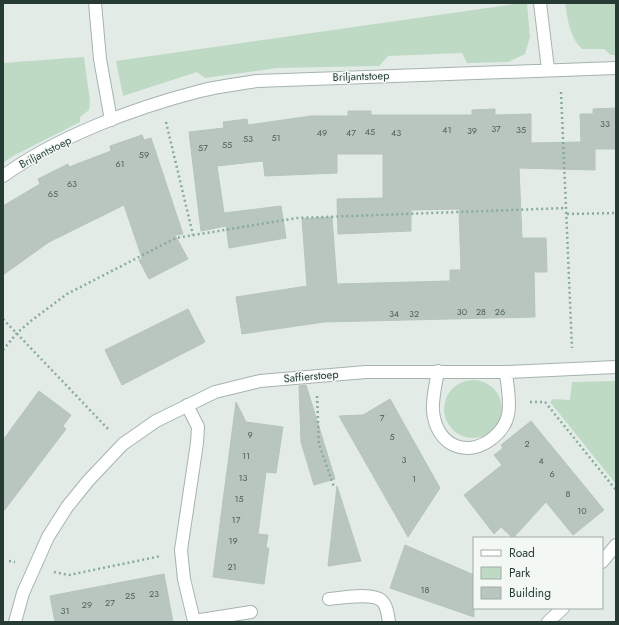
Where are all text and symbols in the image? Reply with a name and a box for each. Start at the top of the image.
street label: Briljantstoep [332,67,390,85]
house number: 33 [600,117,610,130]
house number: 37 [491,122,501,135]
house number: 41 [442,123,452,136]
house number: 35 [516,123,526,136]
house number: 39 [467,124,477,137]
house number: 45 [365,125,375,138]
house number: 49 [317,126,327,139]
house number: 47 [346,126,356,139]
house number: 43 [391,126,401,139]
house number: 51 [271,131,281,144]
street label: Briljantstoep [16,132,74,172]
house number: 53 [243,132,253,145]
house number: 55 [222,138,232,151]
house number: 57 [198,141,208,154]
house number: 59 [139,148,149,161]
house number: 61 [115,157,125,170]
house number: 63 [67,177,77,190]
house number: 65 [48,187,58,200]
house number: 30 [457,305,468,318]
house number: 28 [476,305,486,318]
house number: 26 [495,305,505,318]
house number: 34 [389,307,399,320]
house number: 32 [409,307,419,320]
street label: Saffierstoep [283,366,339,386]
house number: 7 [380,411,385,424]
house number: 9 [247,428,253,441]
house number: 5 [389,430,395,443]
house number: 2 [524,437,530,450]
house number: 11 [242,449,250,462]
house number: 3 [402,453,407,466]
house number: 4 [538,454,544,467]
house number: 6 [549,467,555,480]
house number: 13 [239,471,248,484]
house number: 1 [412,472,416,485]
house number: 8 [566,487,571,500]
house number: 15 [234,492,244,505]
house number: 10 [577,504,587,517]
house number: 17 [232,513,241,526]
house number: 19 [228,534,238,547]
legend [473,537,603,609]
text: Road [509,544,535,562]
house number: 21 [227,560,237,573]
text: Park [509,564,531,582]
house number: 18 [421,583,430,596]
text: Building [509,584,551,602]
house number: 23 [149,587,159,600]
house number: 25 [125,589,135,602]
house number: 27 [105,596,115,609]
house number: 29 [82,598,92,611]
house number: 31 [61,604,69,617]

